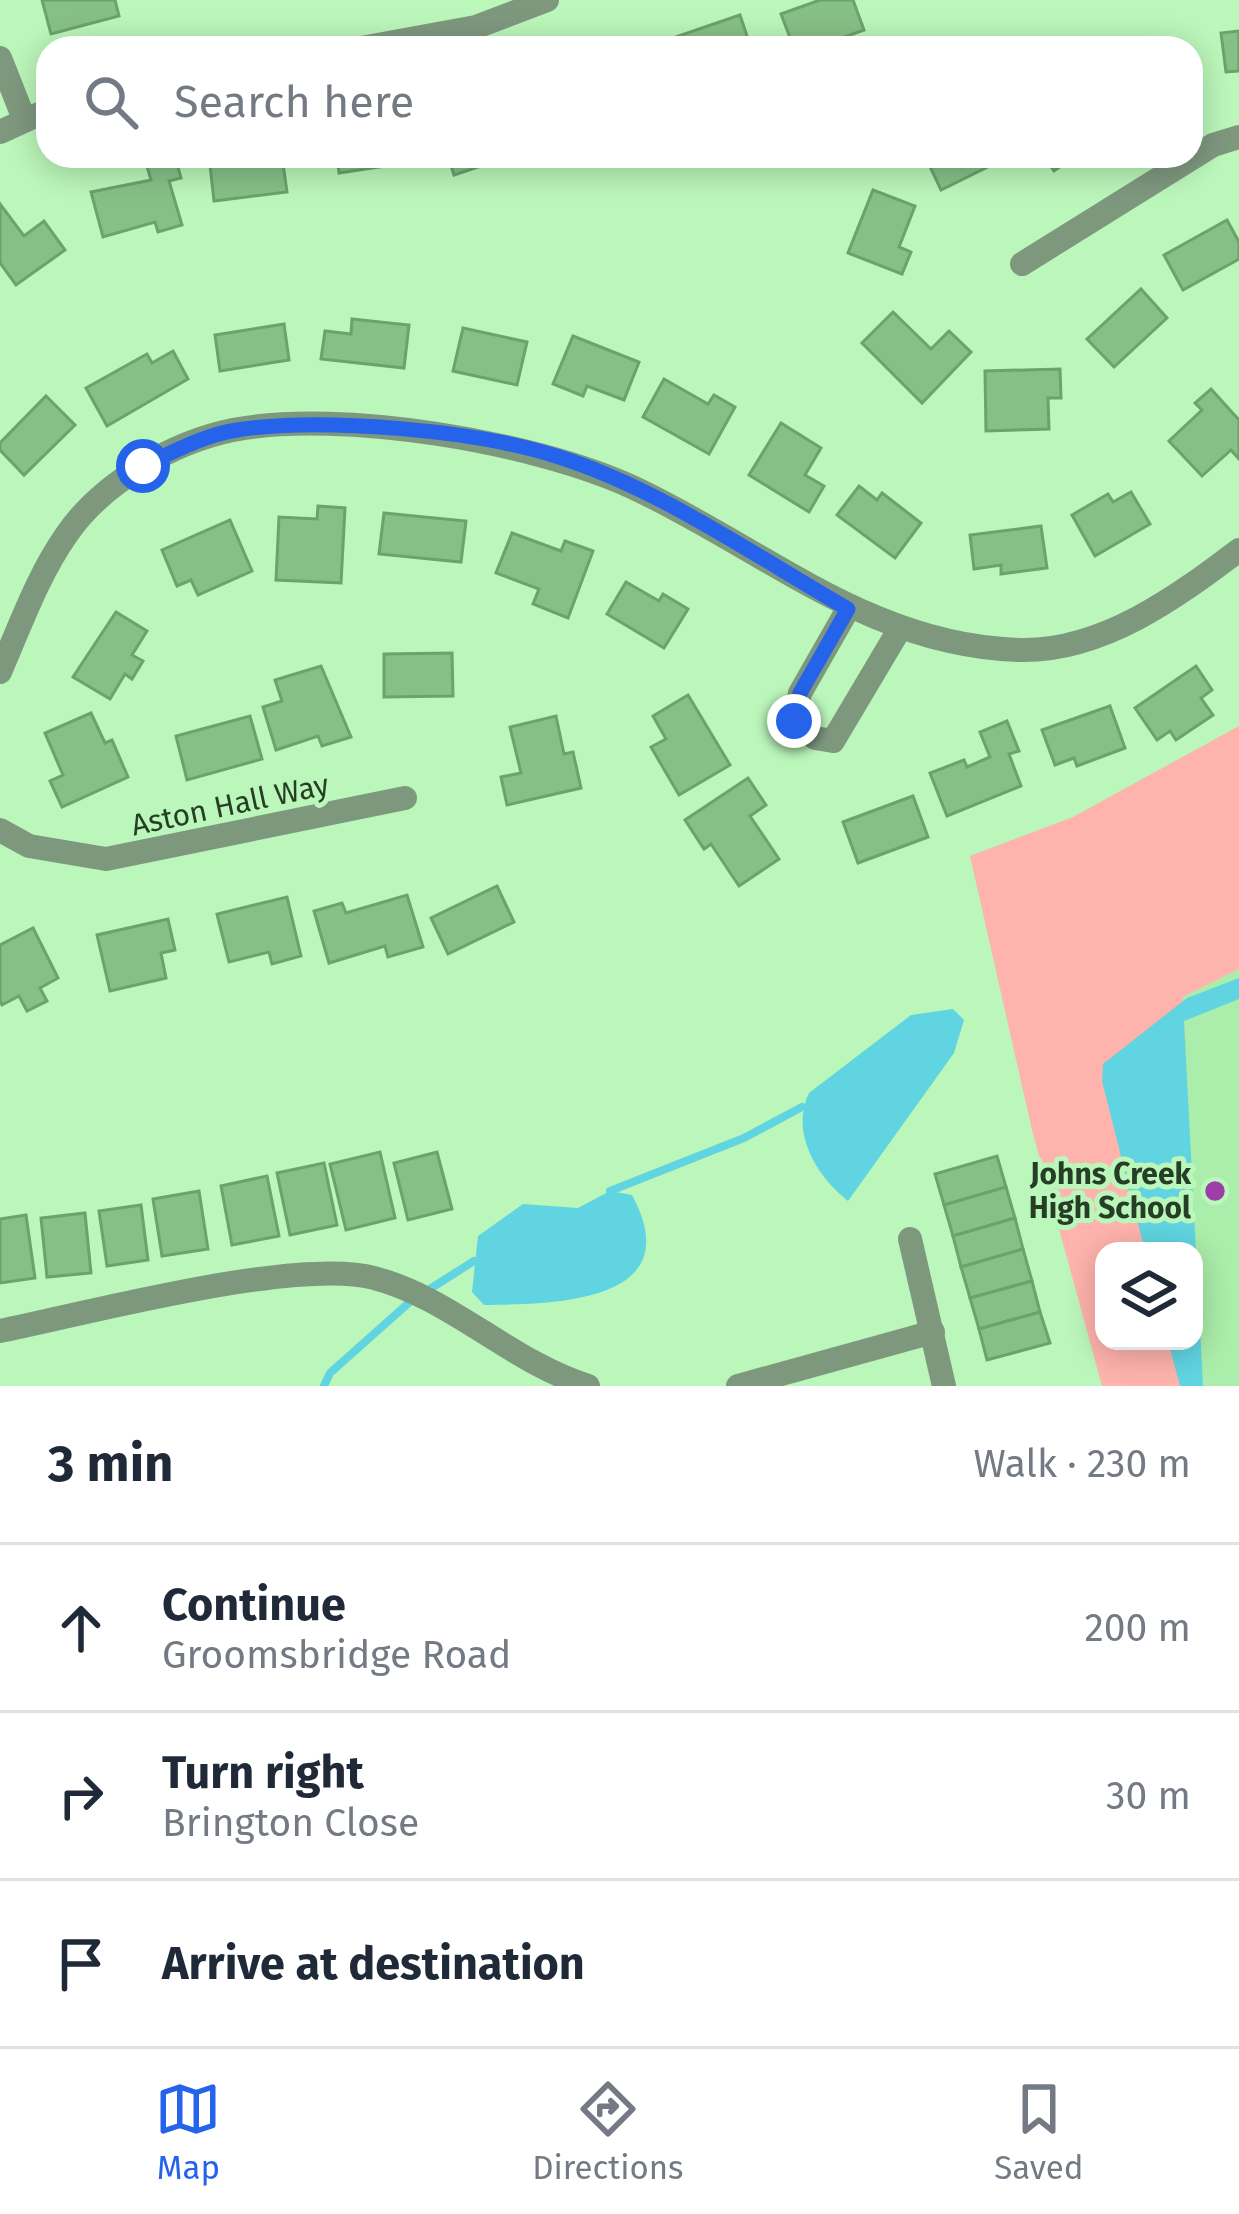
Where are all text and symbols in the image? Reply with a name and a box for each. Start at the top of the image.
search box [36,36,1203,168]
icon: search [78,69,144,135]
text: Search here [174,75,414,129]
route start [116,439,170,493]
route end [767,694,821,748]
street label: Aston Hall Way [128,766,332,844]
place label: Johns Creek High School [1029,1156,1191,1226]
marker: Johns Creek High School [1202,1178,1228,1204]
map controls [1095,1242,1203,1350]
button: layers [1095,1242,1203,1350]
text: 3 min [48,1433,174,1495]
text: Walk · 230 m [974,1441,1191,1487]
text: Continue [162,1578,346,1632]
icon: ahead [48,1595,114,1661]
text: 200 m [1084,1605,1191,1651]
text: Groomsbridge Road [162,1632,511,1678]
text: Turn right [162,1746,364,1800]
icon: right [48,1763,114,1829]
text: 30 m [1106,1773,1191,1819]
text: Brington Close [162,1800,419,1846]
icon: arrive [48,1931,114,1997]
text: Arrive at destination [162,1937,585,1991]
tab: Map [155,2076,221,2188]
tab: Directions [532,2076,684,2188]
tab: Saved [994,2076,1084,2188]

